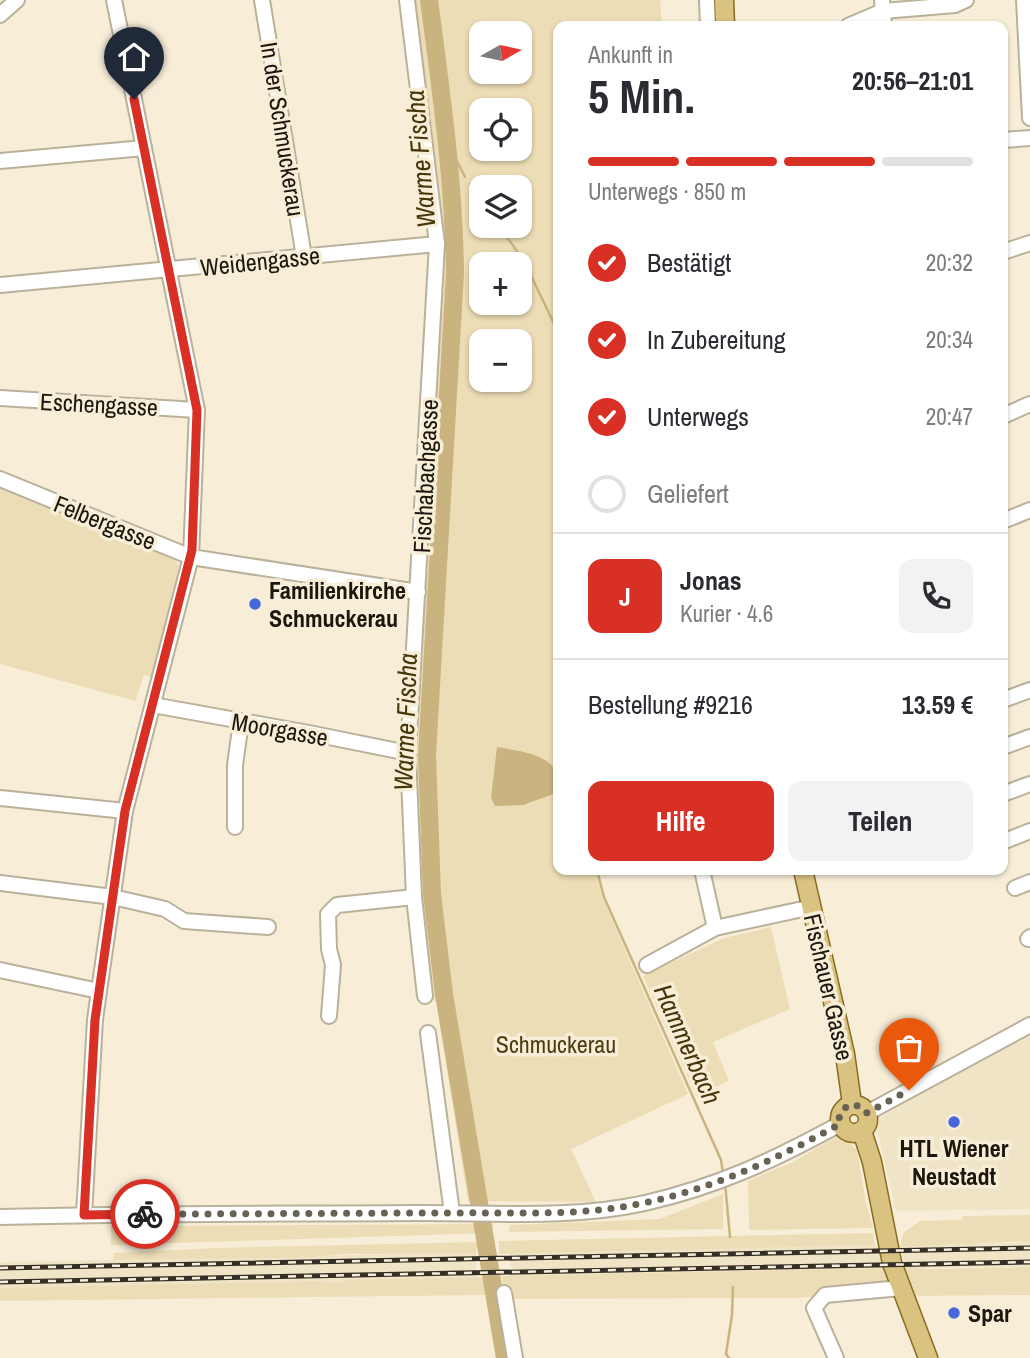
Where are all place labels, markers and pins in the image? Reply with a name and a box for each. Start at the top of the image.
pin [104,27,164,99]
place label: Familienkirche Schmuckerau [269,574,406,634]
marker: Familienkirche Schmuckerau [247,596,263,612]
pin [879,1018,939,1090]
marker: HTL Wiener Neustadt [946,1114,962,1130]
place label: HTL Wiener Neustadt [900,1132,1009,1192]
place label: Spar [968,1297,1012,1329]
marker: Spar [946,1305,962,1321]

